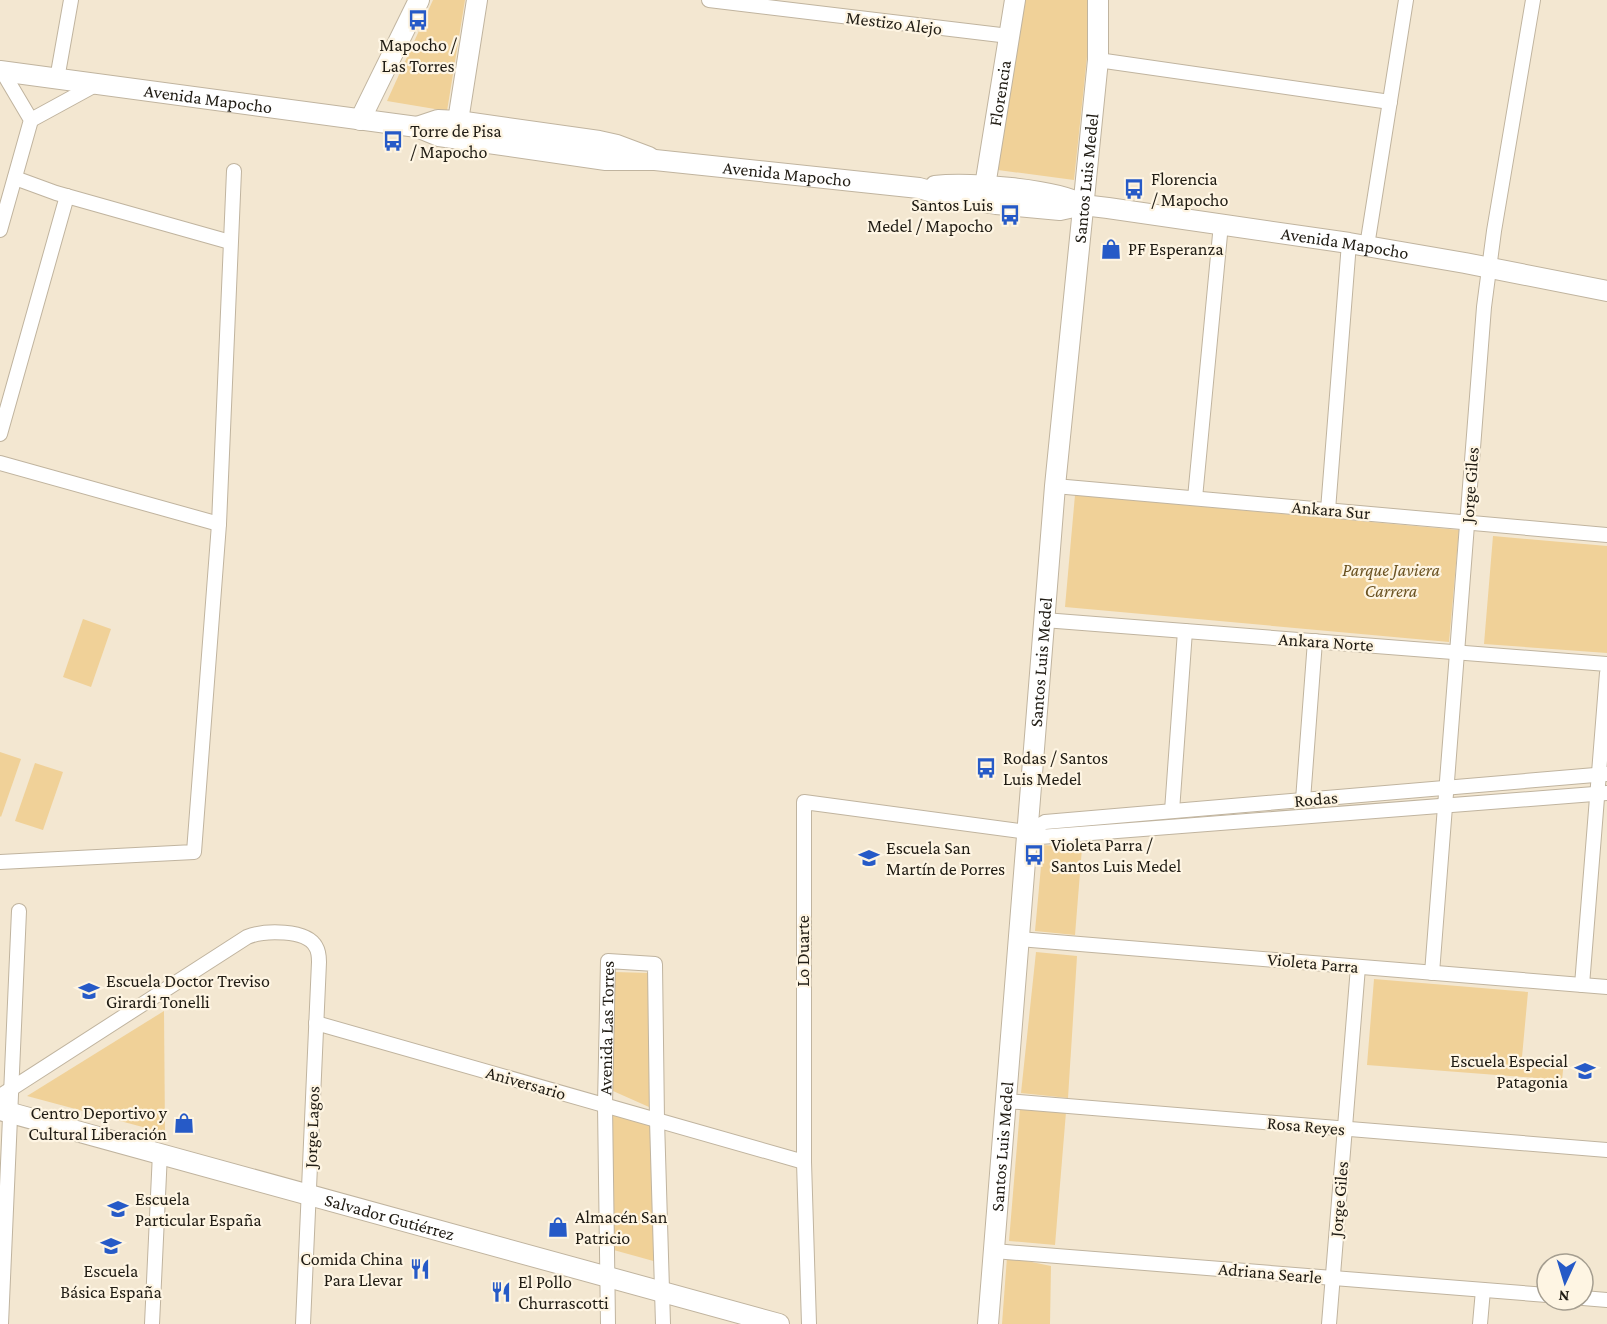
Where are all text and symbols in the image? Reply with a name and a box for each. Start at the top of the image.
street label: Mestizo Alejo [845,7,943,40]
bus stop icon: Mapocho / Las Torres [406,8,430,32]
place label: Mapocho / Las Torres [379,35,457,76]
street label: Florencia [985,59,1015,128]
street label: Avenida Mapocho [143,80,274,117]
street label: Santos Luis Medel [1070,112,1103,244]
place label: Torre de Pisa / Mapocho [410,121,502,162]
bus stop icon: Torre de Pisa / Mapocho [381,129,405,153]
street label: Avenida Mapocho [722,157,852,191]
place label: Florencia / Mapocho [1151,169,1229,210]
bus stop icon: Florencia / Mapocho [1122,177,1146,201]
place label: Santos Luis Medel / Mapocho [867,195,993,236]
bus stop icon: Santos Luis Medel / Mapocho [998,203,1022,227]
street label: Avenida Mapocho [1280,223,1410,263]
shop icon: PF Esperanza [1099,237,1123,261]
place label: PF Esperanza [1128,239,1224,259]
street label: Jorge Giles [1457,446,1483,526]
street label: Ankara Sur [1291,497,1372,523]
park label: Parque Javiera Carrera [1342,560,1440,601]
street label: Santos Luis Medel [1026,596,1056,728]
street label: Ankara Norte [1278,629,1374,655]
place label: Rodas / Santos Luis Medel [1003,748,1108,789]
bus stop icon: Rodas / Santos Luis Medel [974,756,998,780]
street label: Rodas [1293,787,1339,811]
place label: Violeta Parra / Santos Luis Medel [1051,835,1181,876]
place label: Escuela San Martín de Porres [886,838,1005,879]
bus stop icon: Violeta Parra / Santos Luis Medel [1022,843,1046,867]
school or university icon: Escuela San Martín de Porres [857,846,881,870]
street label: Lo Duarte [793,915,813,987]
street label: Violeta Parra [1266,949,1360,977]
street label: Avenida Las Torres [595,960,618,1096]
place label: Escuela Doctor Treviso Girardi Tonelli [106,971,270,1012]
school or university icon: Escuela Doctor Treviso Girardi Tonelli [77,979,101,1003]
place label: Escuela Especial Patagonia [1450,1051,1568,1092]
school or university icon: Escuela Especial Patagonia [1573,1059,1597,1083]
street label: Aniversario [484,1062,568,1104]
street label: Santos Luis Medel [987,1081,1017,1212]
street label: Jorge Lagos [301,1086,323,1170]
place label: Centro Deportivo y Cultural Liberación [28,1103,168,1144]
shop icon: Centro Deportivo y Cultural Liberación [172,1111,196,1135]
street label: Rosa Reyes [1266,1113,1346,1139]
street label: Jorge Giles [1326,1160,1352,1240]
place label: Escuela Particular España [135,1189,262,1230]
street label: Salvador Gutiérrez [322,1190,457,1244]
school or university icon: Escuela Particular España [106,1197,130,1221]
place label: Almacén San Patricio [575,1207,668,1248]
shop icon: Almacén San Patricio [546,1215,570,1239]
school or university icon: Escuela Básica España [99,1234,123,1258]
place label: Comida China Para Llevar [300,1249,404,1290]
north arrow [1535,1252,1595,1312]
restaurant icon: Comida China Para Llevar [408,1257,432,1281]
street label: Adriana Searle [1217,1259,1323,1288]
place label: Escuela Básica España [60,1261,162,1302]
place label: El Pollo Churrascotti [518,1272,609,1313]
restaurant icon: El Pollo Churrascotti [489,1280,513,1304]
text: N [1558,1288,1570,1305]

